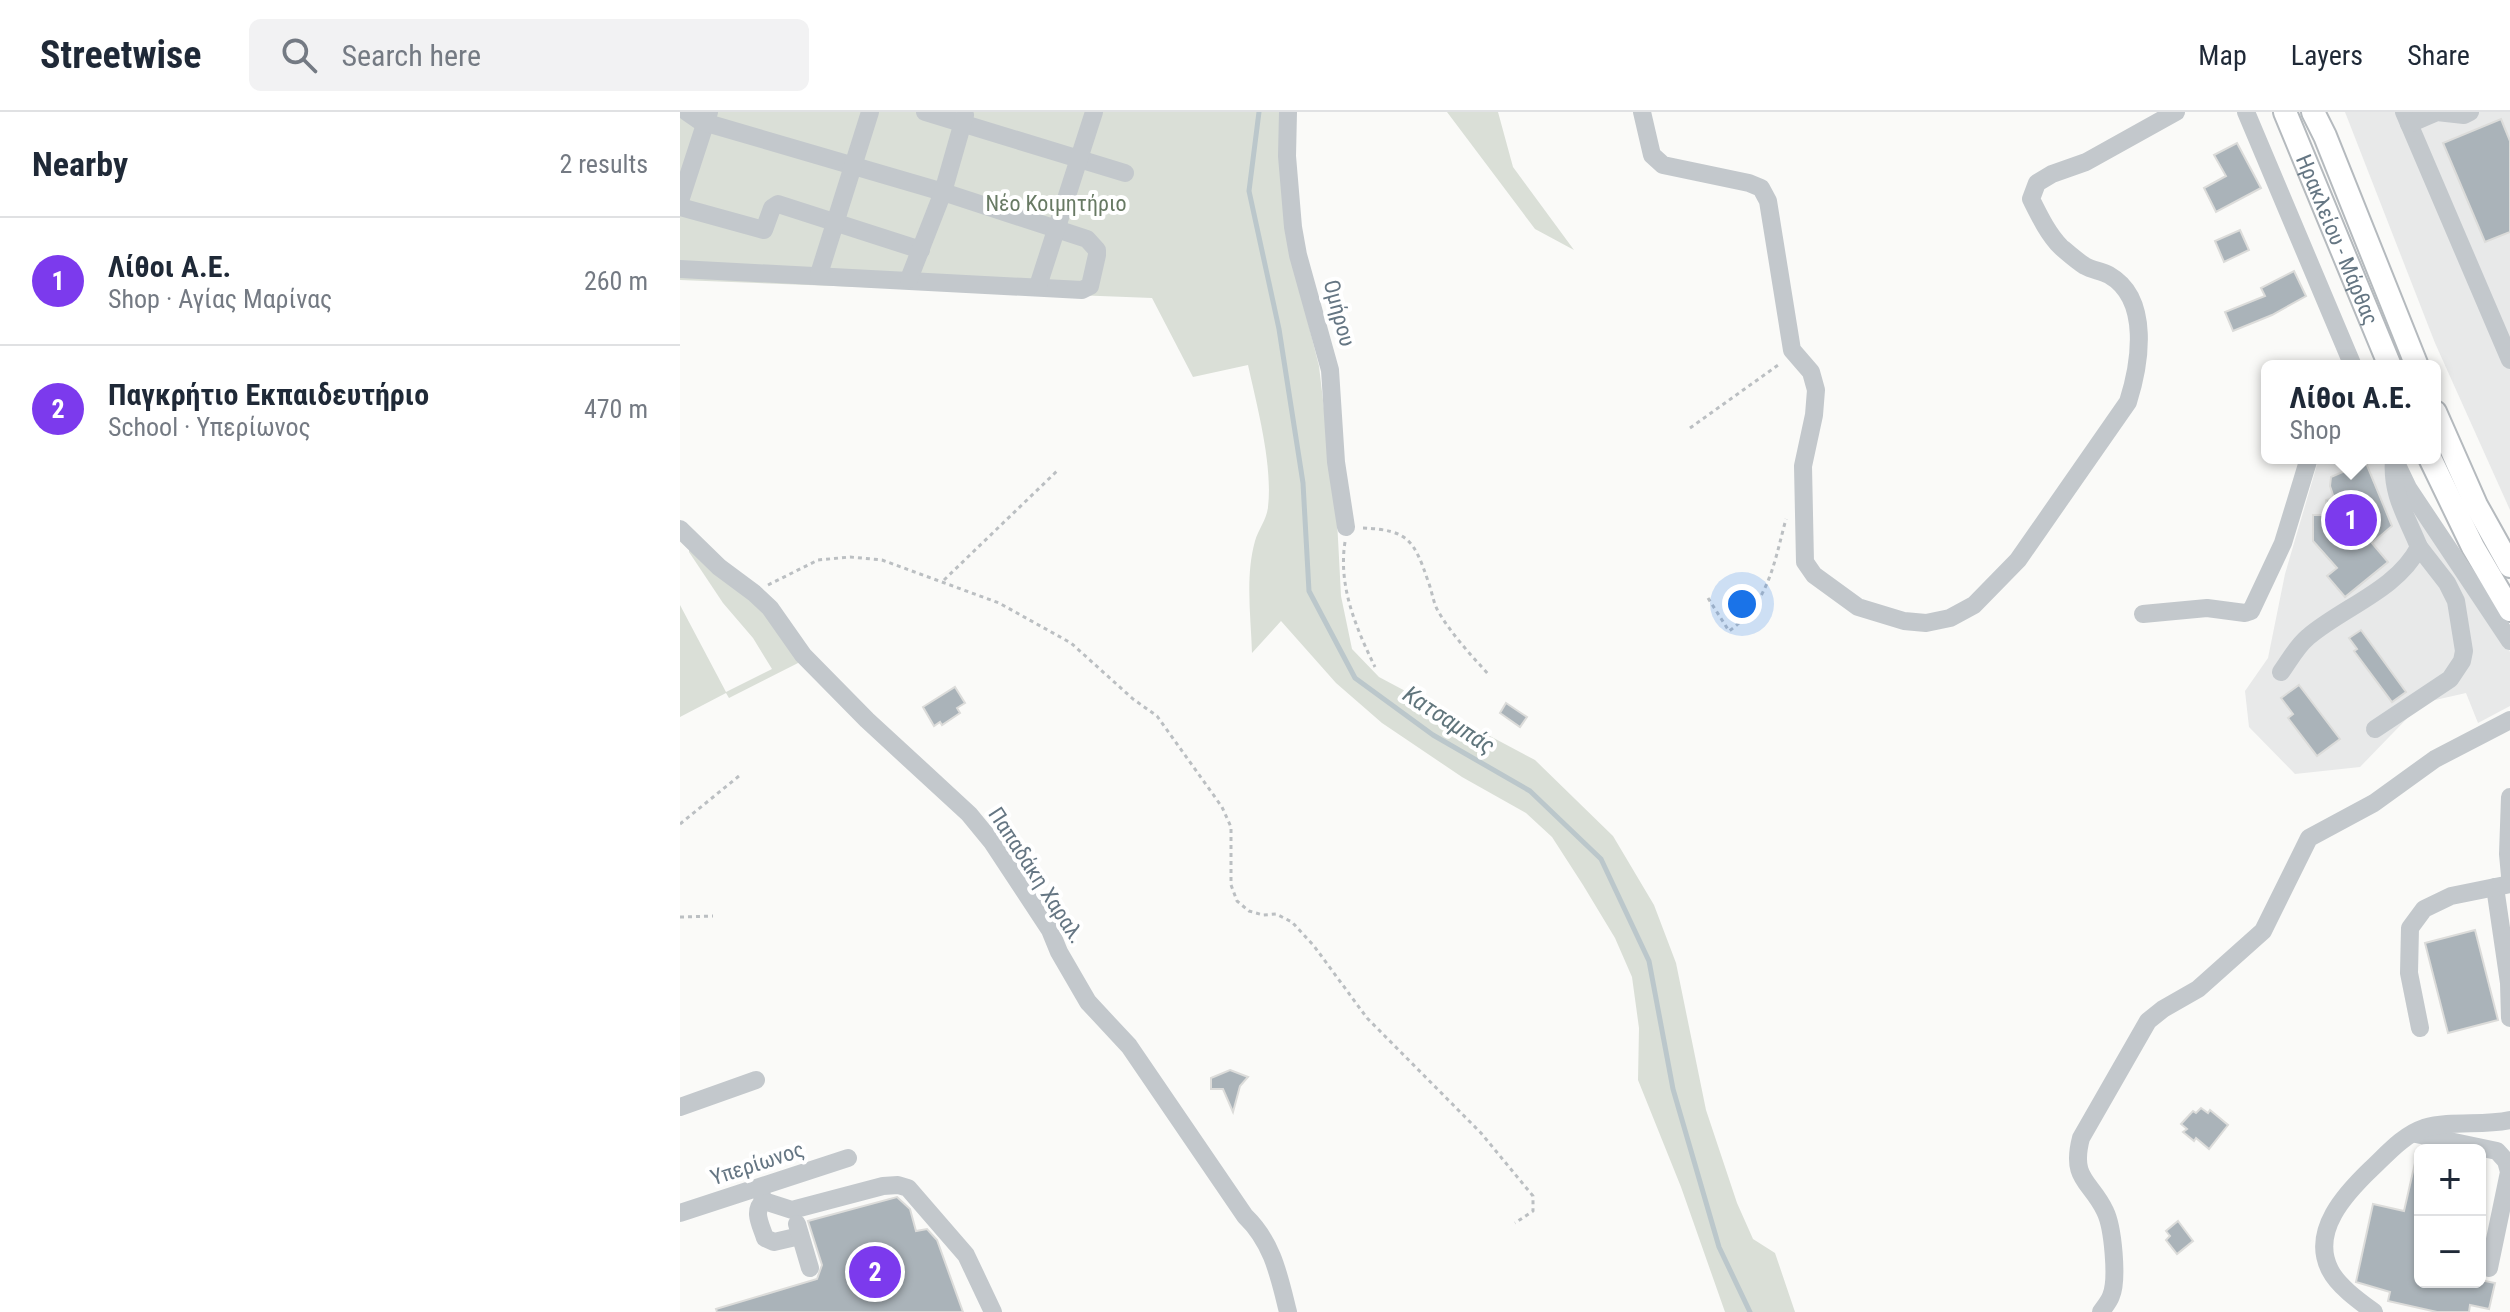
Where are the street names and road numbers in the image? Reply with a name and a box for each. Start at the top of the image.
street label: Ηρακλείου - Μάρθας [2291,151,2384,329]
street label: Ομήρου [1319,277,1360,349]
street label: Παπαδάκη Χαραλ. [983,803,1090,948]
street label: Υπερίωνος [707,1137,807,1190]

